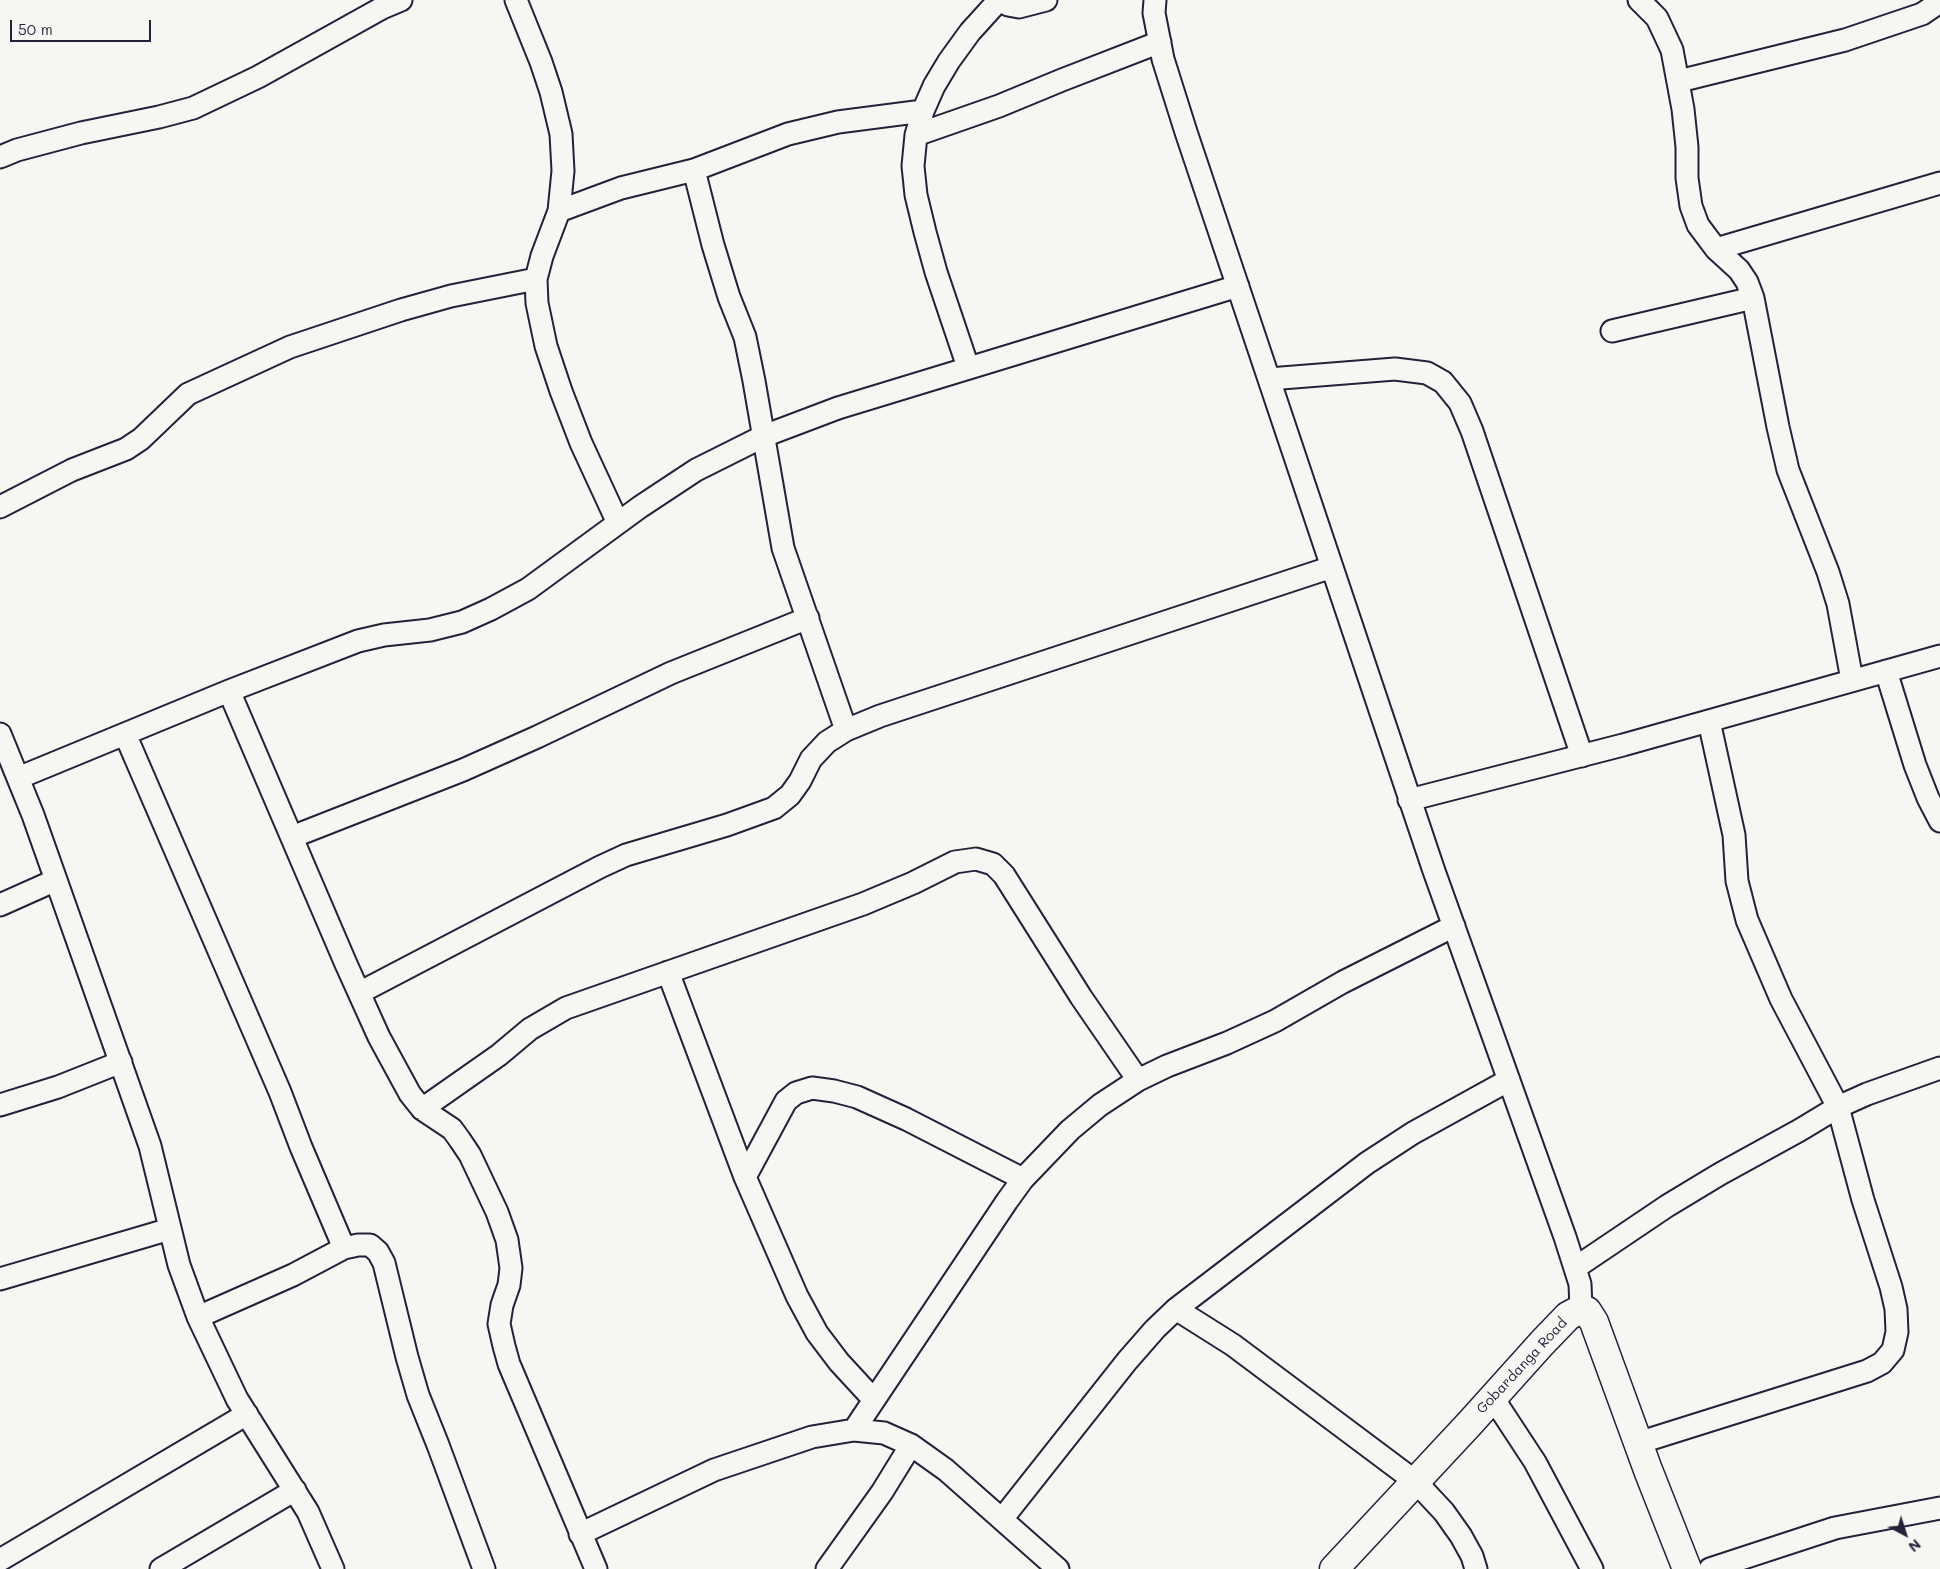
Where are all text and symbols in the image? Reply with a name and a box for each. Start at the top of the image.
scale bar [12,10,154,42]
text: 50 m [18,19,53,39]
street label: Gobardanga Road [1473,1315,1571,1417]
north arrow [1880,1509,1930,1559]
text: N [1905,1535,1925,1557]

